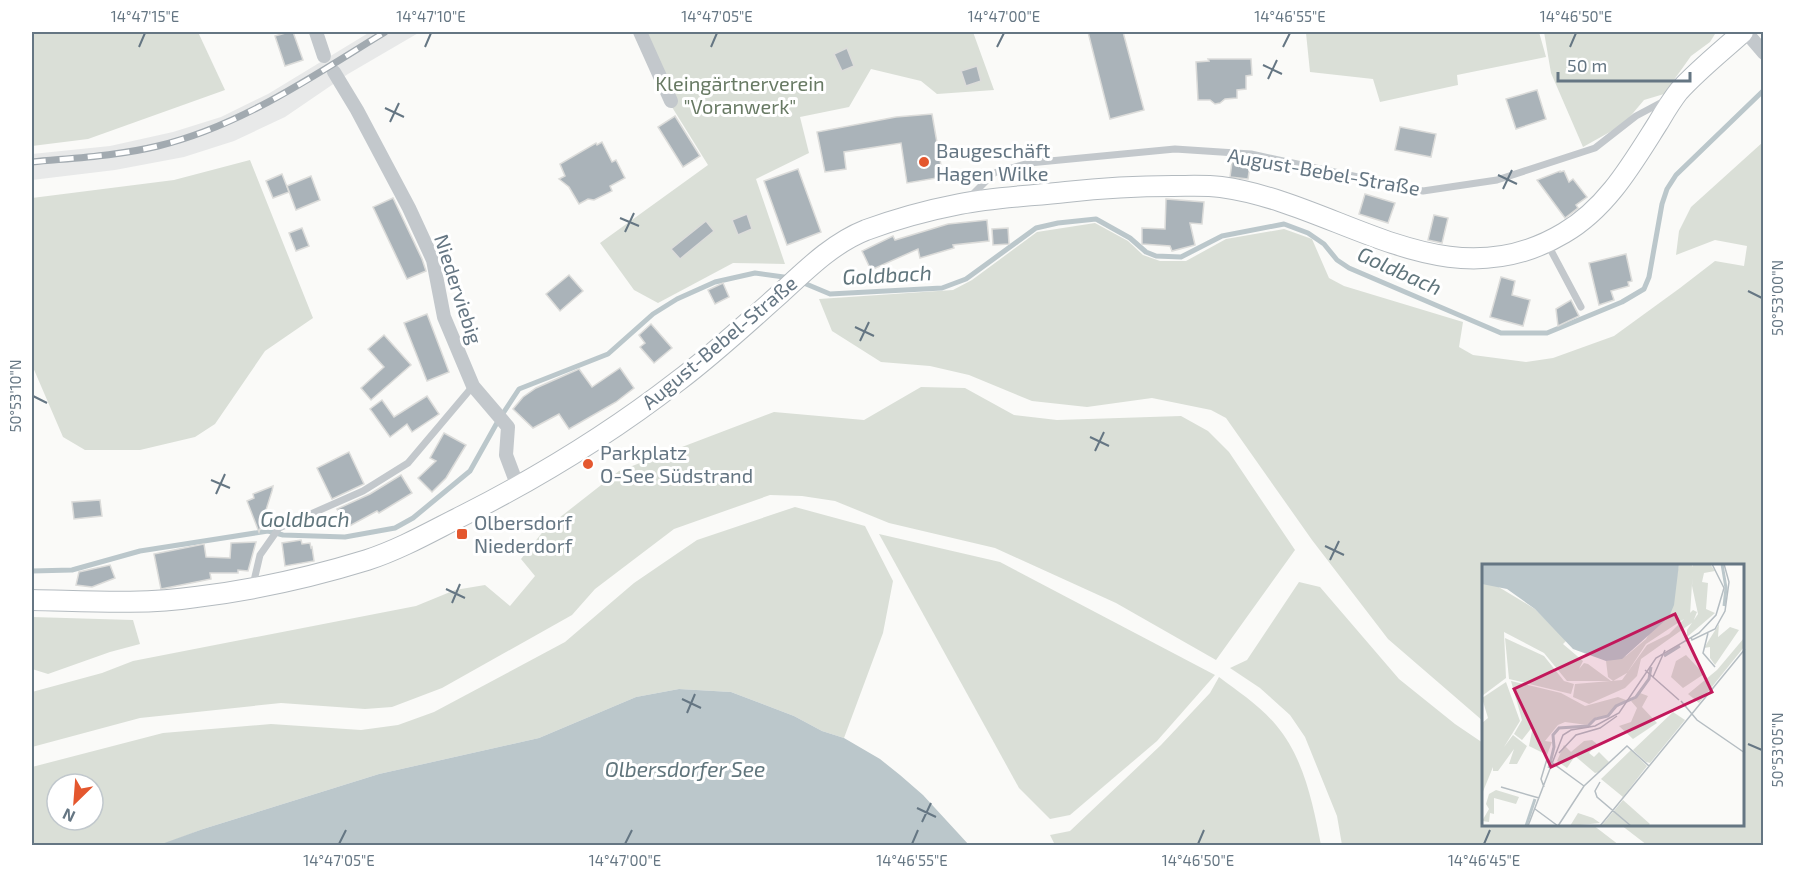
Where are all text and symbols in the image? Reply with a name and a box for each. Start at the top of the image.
text: 14°47'15"E [111,7,179,25]
text: 14°47'10"E [396,7,466,25]
text: 14°47'05"E [681,7,753,25]
text: 14°47'00"E [968,7,1040,25]
text: 14°46'55"E [1254,7,1326,25]
text: 14°46'50"E [1540,7,1612,25]
scale bar [1558,45,1690,83]
text: 50 m [1567,54,1607,76]
park label: Kleingärtnerverein "Voranwerk" [655,71,825,118]
place label: Baugeschäft Hagen Wilke [936,138,1051,185]
street label: August-Bebel-Straße [1226,142,1422,200]
marker: Baugeschäft Hagen Wilke [917,155,931,169]
street label: Niederviebig [430,231,488,347]
water label: Goldbach [1354,240,1446,300]
water label: Goldbach [842,259,932,289]
text: 50°53'00"N [1768,260,1786,336]
street label: August-Bebel-Straße [637,270,801,414]
text: 50°53'10"N [6,360,24,432]
place label: Parkplatz O-See Südstrand [600,440,753,487]
marker: Parkplatz O-See Südstrand [581,457,595,471]
water label: Goldbach [260,506,350,531]
place label: Olbersdorf Niederdorf [474,510,573,557]
marker: Olbersdorf Niederdorf [455,527,469,541]
inset map [1482,564,1744,826]
text: 50°53'05"N [1768,712,1786,788]
water label: Olbersdorfer See [605,756,765,781]
north arrow [45,772,105,832]
text: N [59,805,78,827]
text: 14°47'05"E [303,851,375,869]
text: 14°47'00"E [589,851,661,869]
text: 14°46'55"E [876,851,948,869]
text: 14°46'50"E [1162,851,1234,869]
text: 14°46'45"E [1448,851,1520,869]

